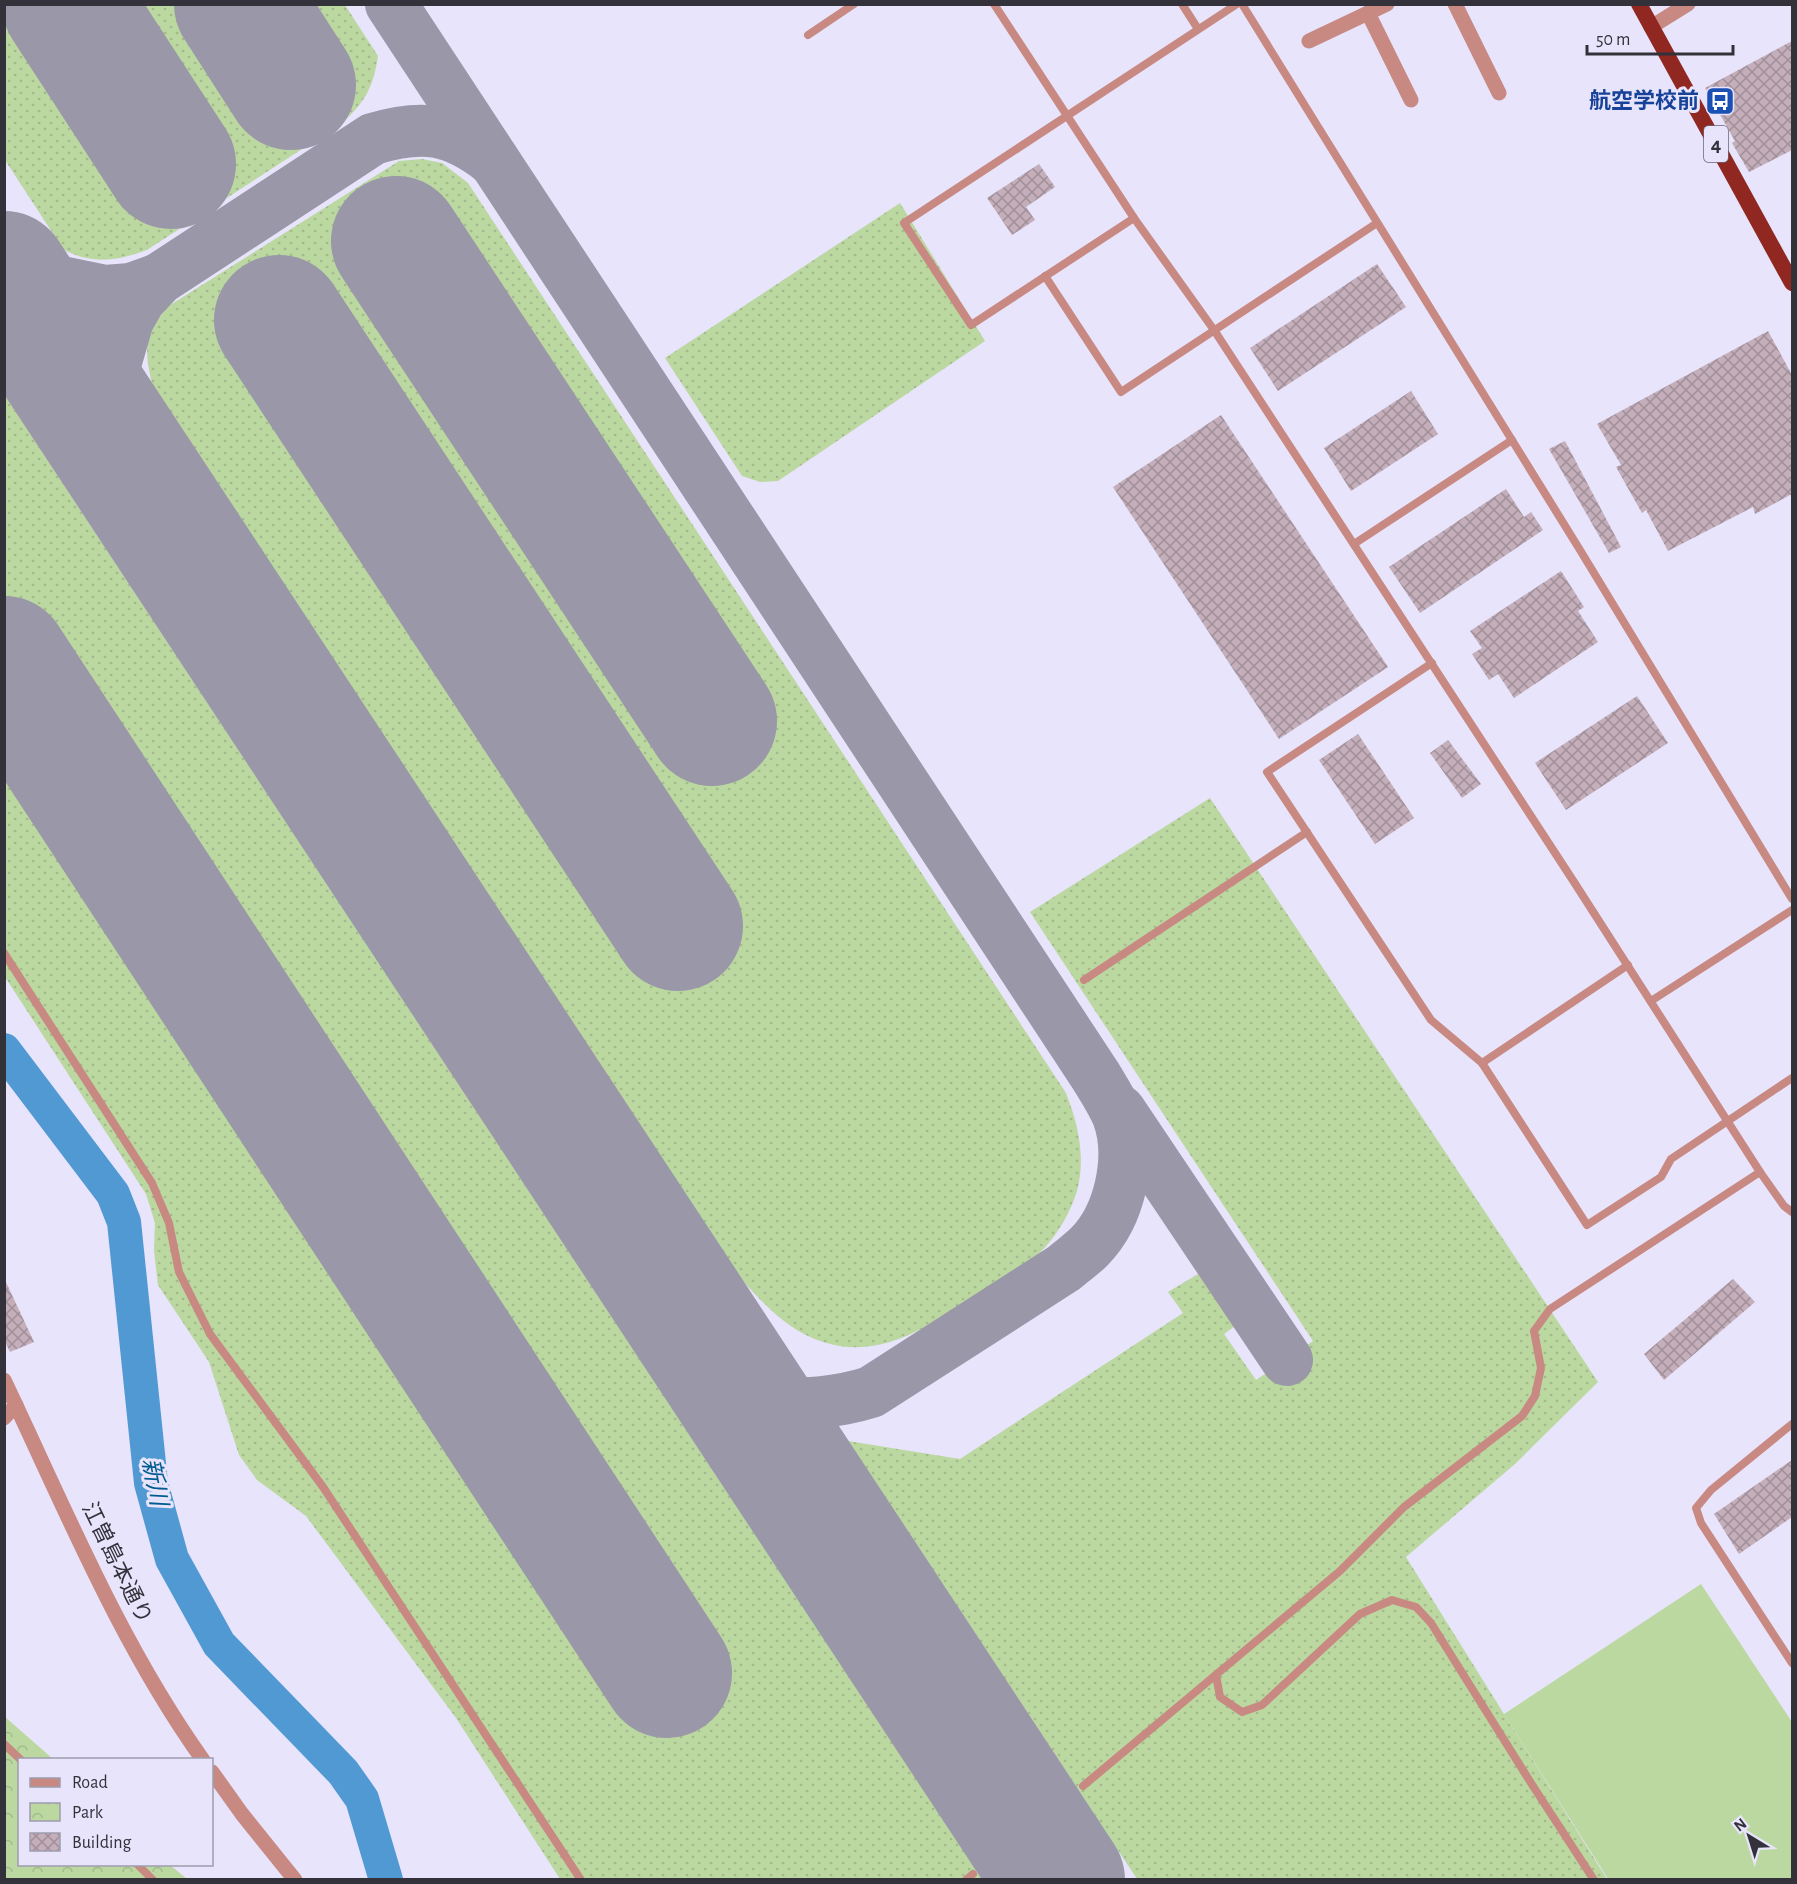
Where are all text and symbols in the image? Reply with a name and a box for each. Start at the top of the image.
scale bar [1587,18,1732,56]
text: 50 m [1596,31,1630,49]
bus stop icon: 航空学校前 [1704,85,1736,117]
place label: 航空学校前 [1589,89,1699,112]
road number: 4 [1704,126,1728,162]
water label: 新川 [138,1456,173,1511]
street label: 江曽島本通り [78,1498,157,1627]
legend [18,1758,213,1866]
text: Road [72,1774,108,1792]
text: Park [72,1804,104,1822]
north arrow [1719,1806,1779,1866]
text: N [1731,1815,1750,1835]
text: Building [72,1834,132,1852]

